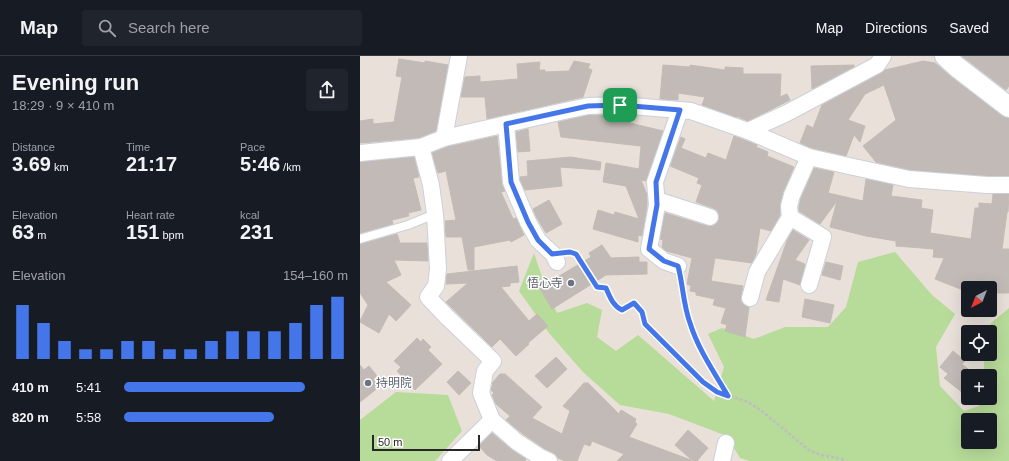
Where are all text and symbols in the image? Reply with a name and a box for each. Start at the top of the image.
search box [82,10,362,46]
text: Map [20,17,58,38]
icon: search [96,17,118,39]
text: Search here [128,19,210,36]
text: Map [816,20,843,36]
text: Directions [865,20,927,36]
text: Saved [949,20,989,36]
button: share [306,69,348,111]
text: Evening run [12,70,139,95]
pin [603,88,637,122]
icon: arrive [609,94,631,116]
text: 18:29 · 9 × 410 m [12,98,114,113]
text: Distance [12,141,55,153]
text: Time [126,141,150,153]
text: Pace [240,141,265,153]
text: 3.69 [12,153,51,175]
text: 21:17 [126,153,177,175]
text: 5:46 [240,153,280,175]
text: km [51,161,69,173]
text: /km [280,161,301,173]
text: Elevation [12,209,57,221]
text: Heart rate [126,209,175,221]
text: kcal [240,209,260,221]
text: 63 [12,221,34,243]
text: 151 [126,221,159,243]
text: 231 [240,221,273,243]
text: m [34,229,46,241]
text: bpm [159,229,184,241]
text: Elevation [12,268,65,283]
text: 154–160 m [283,268,348,283]
place label: 悟心寺 [527,276,563,290]
marker: 悟心寺 [566,278,576,288]
north arrow [961,281,997,317]
map controls [961,281,997,449]
button: locate [961,325,997,361]
button: + [961,369,997,405]
place label: 持明院 [376,376,412,390]
marker: 持明院 [363,378,373,388]
text: 410 m [12,380,49,395]
text: 5:41 [76,380,101,395]
text: 820 m [12,410,49,425]
text: 5:58 [76,410,101,425]
button: − [961,413,997,449]
scale bar [372,433,480,452]
text: 50 m [378,436,402,448]

